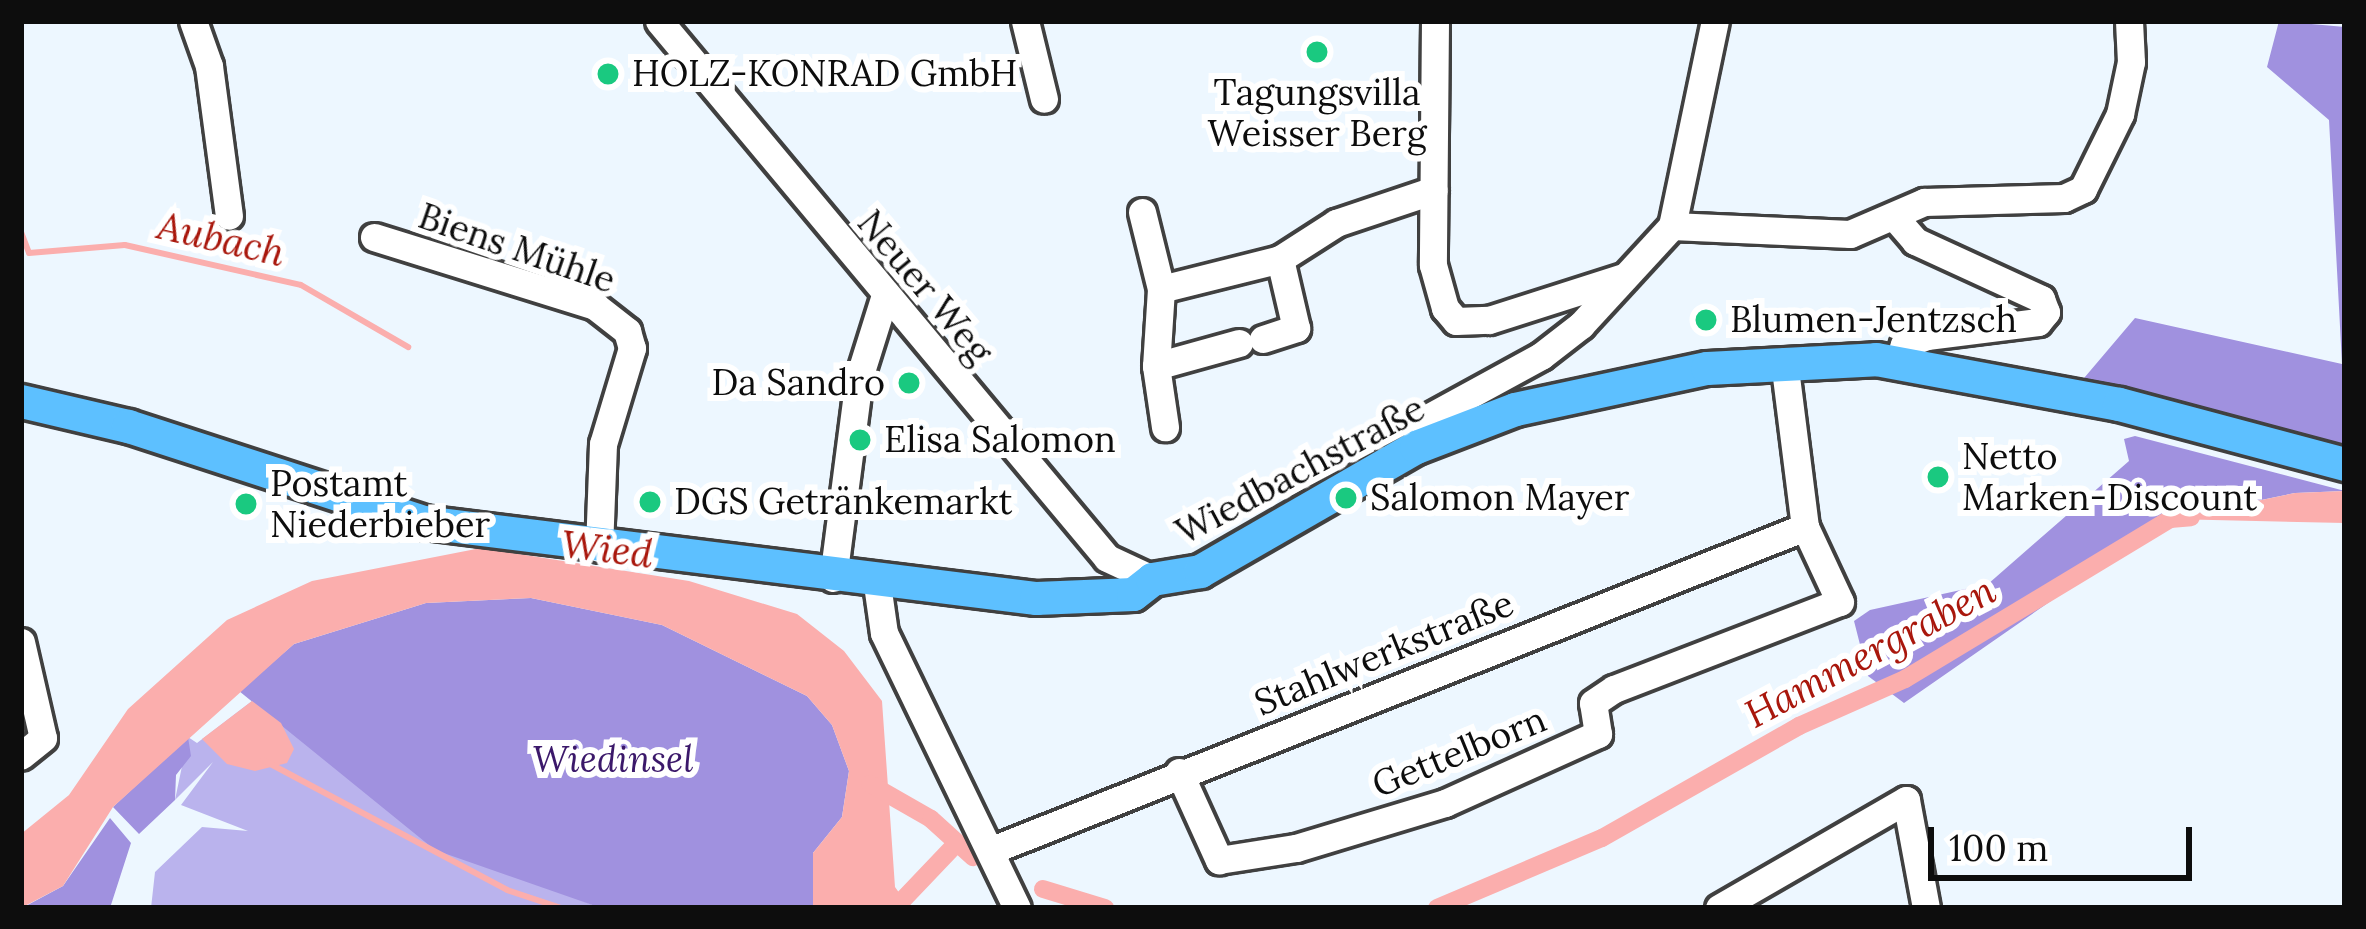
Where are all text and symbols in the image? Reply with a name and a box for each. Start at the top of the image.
marker: Tagungsvilla Weisser Berg [1304,39,1330,65]
place label: HOLZ-KONRAD GmbH [632,52,1017,96]
marker: HOLZ-KONRAD GmbH [595,61,621,87]
place label: Tagungsvilla Weisser Berg [1207,70,1427,155]
street label: Biens Mühle [413,194,621,302]
water label: Aubach [153,202,289,276]
street label: Neuer Weg [849,202,1001,372]
place label: Blumen-Jentzsch [1730,298,2017,342]
marker: Blumen-Jentzsch [1693,307,1719,333]
place label: Da Sandro [712,361,885,405]
marker: Da Sandro [896,370,922,396]
street label: Wiedbachstraße [1168,386,1432,554]
place label: Elisa Salomon [884,418,1116,462]
marker: Elisa Salomon [847,427,873,453]
place label: Netto Marken-Discount [1962,434,2257,519]
place label: Postamt Niederbieber [270,461,490,546]
marker: Netto Marken-Discount [1925,464,1951,490]
place label: Salomon Mayer [1370,476,1629,520]
place label: DGS Getränkemarkt [674,480,1013,524]
marker: Salomon Mayer [1333,485,1359,511]
marker: DGS Getränkemarkt [637,489,663,515]
marker: Postamt Niederbieber [233,491,259,517]
water label: Wied [559,520,655,578]
water label: Hammergraben [1737,566,2003,738]
street label: Stahlwerkstraße [1248,581,1520,725]
street label: Gettelborn [1366,698,1552,806]
park label: Wiedinsel [533,738,693,782]
scale bar [1934,803,2198,877]
text: 100 m [1949,825,2048,871]

